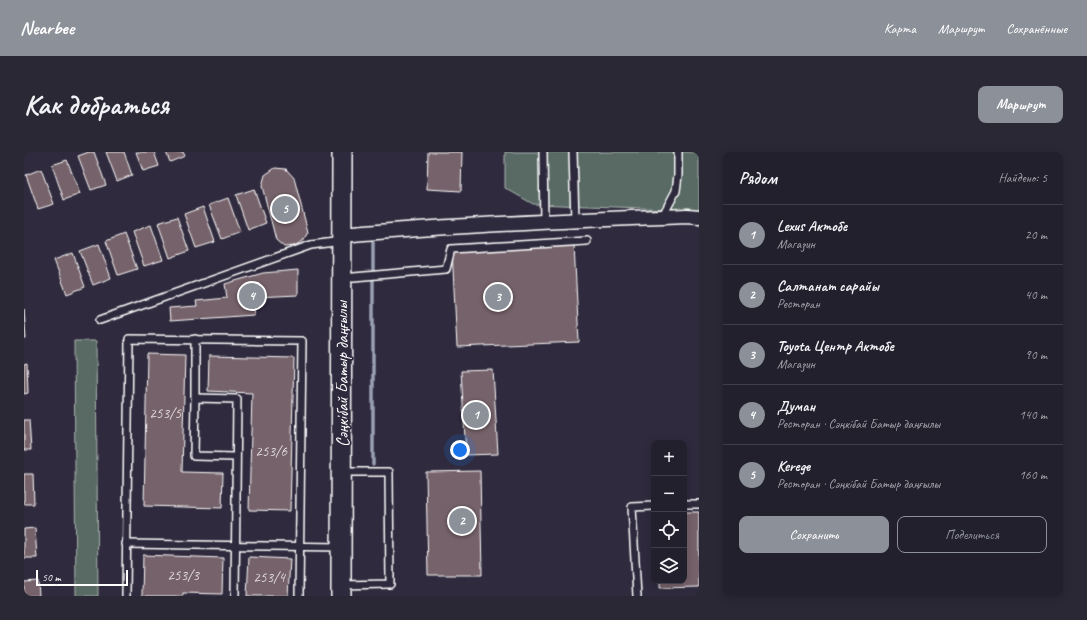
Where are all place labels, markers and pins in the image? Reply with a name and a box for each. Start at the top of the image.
pin: 5 [272,194,298,224]
pin: 4 [239,281,265,311]
pin: 3 [485,282,511,312]
pin: 1 [463,400,489,430]
pin: 2 [449,506,475,536]

